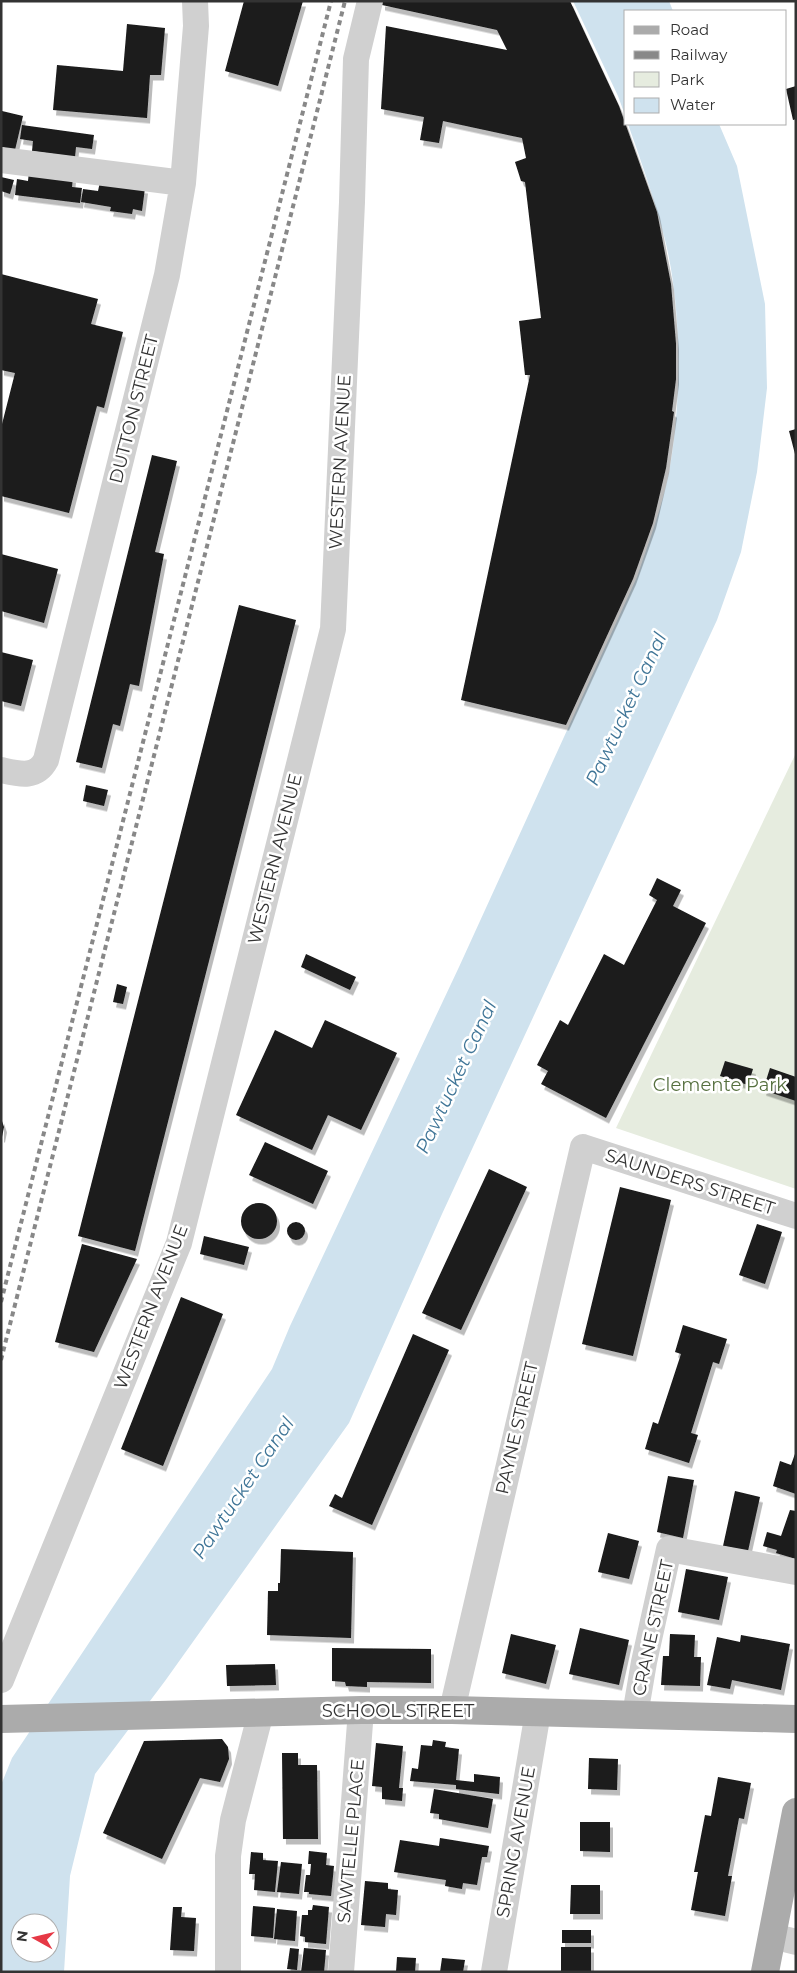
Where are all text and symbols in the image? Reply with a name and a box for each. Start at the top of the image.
legend [624,10,787,125]
text: Road [670,20,709,39]
text: Railway [670,45,728,64]
text: Park [670,70,704,89]
text: Water [670,95,716,114]
street label: DUTTON STREET [105,332,163,486]
street label: WESTERN AVENUE [324,374,356,550]
water label: Pawtucket Canal [580,628,672,789]
street label: WESTERN AVENUE [243,771,307,947]
water label: Pawtucket Canal [410,996,502,1157]
park label: Clemente Park [653,1074,787,1096]
street label: SAUNDERS STREET [602,1144,778,1220]
street label: WESTERN AVENUE [109,1221,193,1393]
street label: PAYNE STREET [491,1359,543,1496]
water label: Pawtucket Canal [187,1412,299,1563]
street label: CRANE STREET [628,1557,678,1698]
street label: SCHOOL STREET [322,1700,475,1722]
street label: SAWTELLE PLACE [333,1758,369,1924]
street label: SPRING AVENUE [492,1765,540,1919]
north arrow [10,1913,60,1963]
text: N [12,1929,32,1943]

